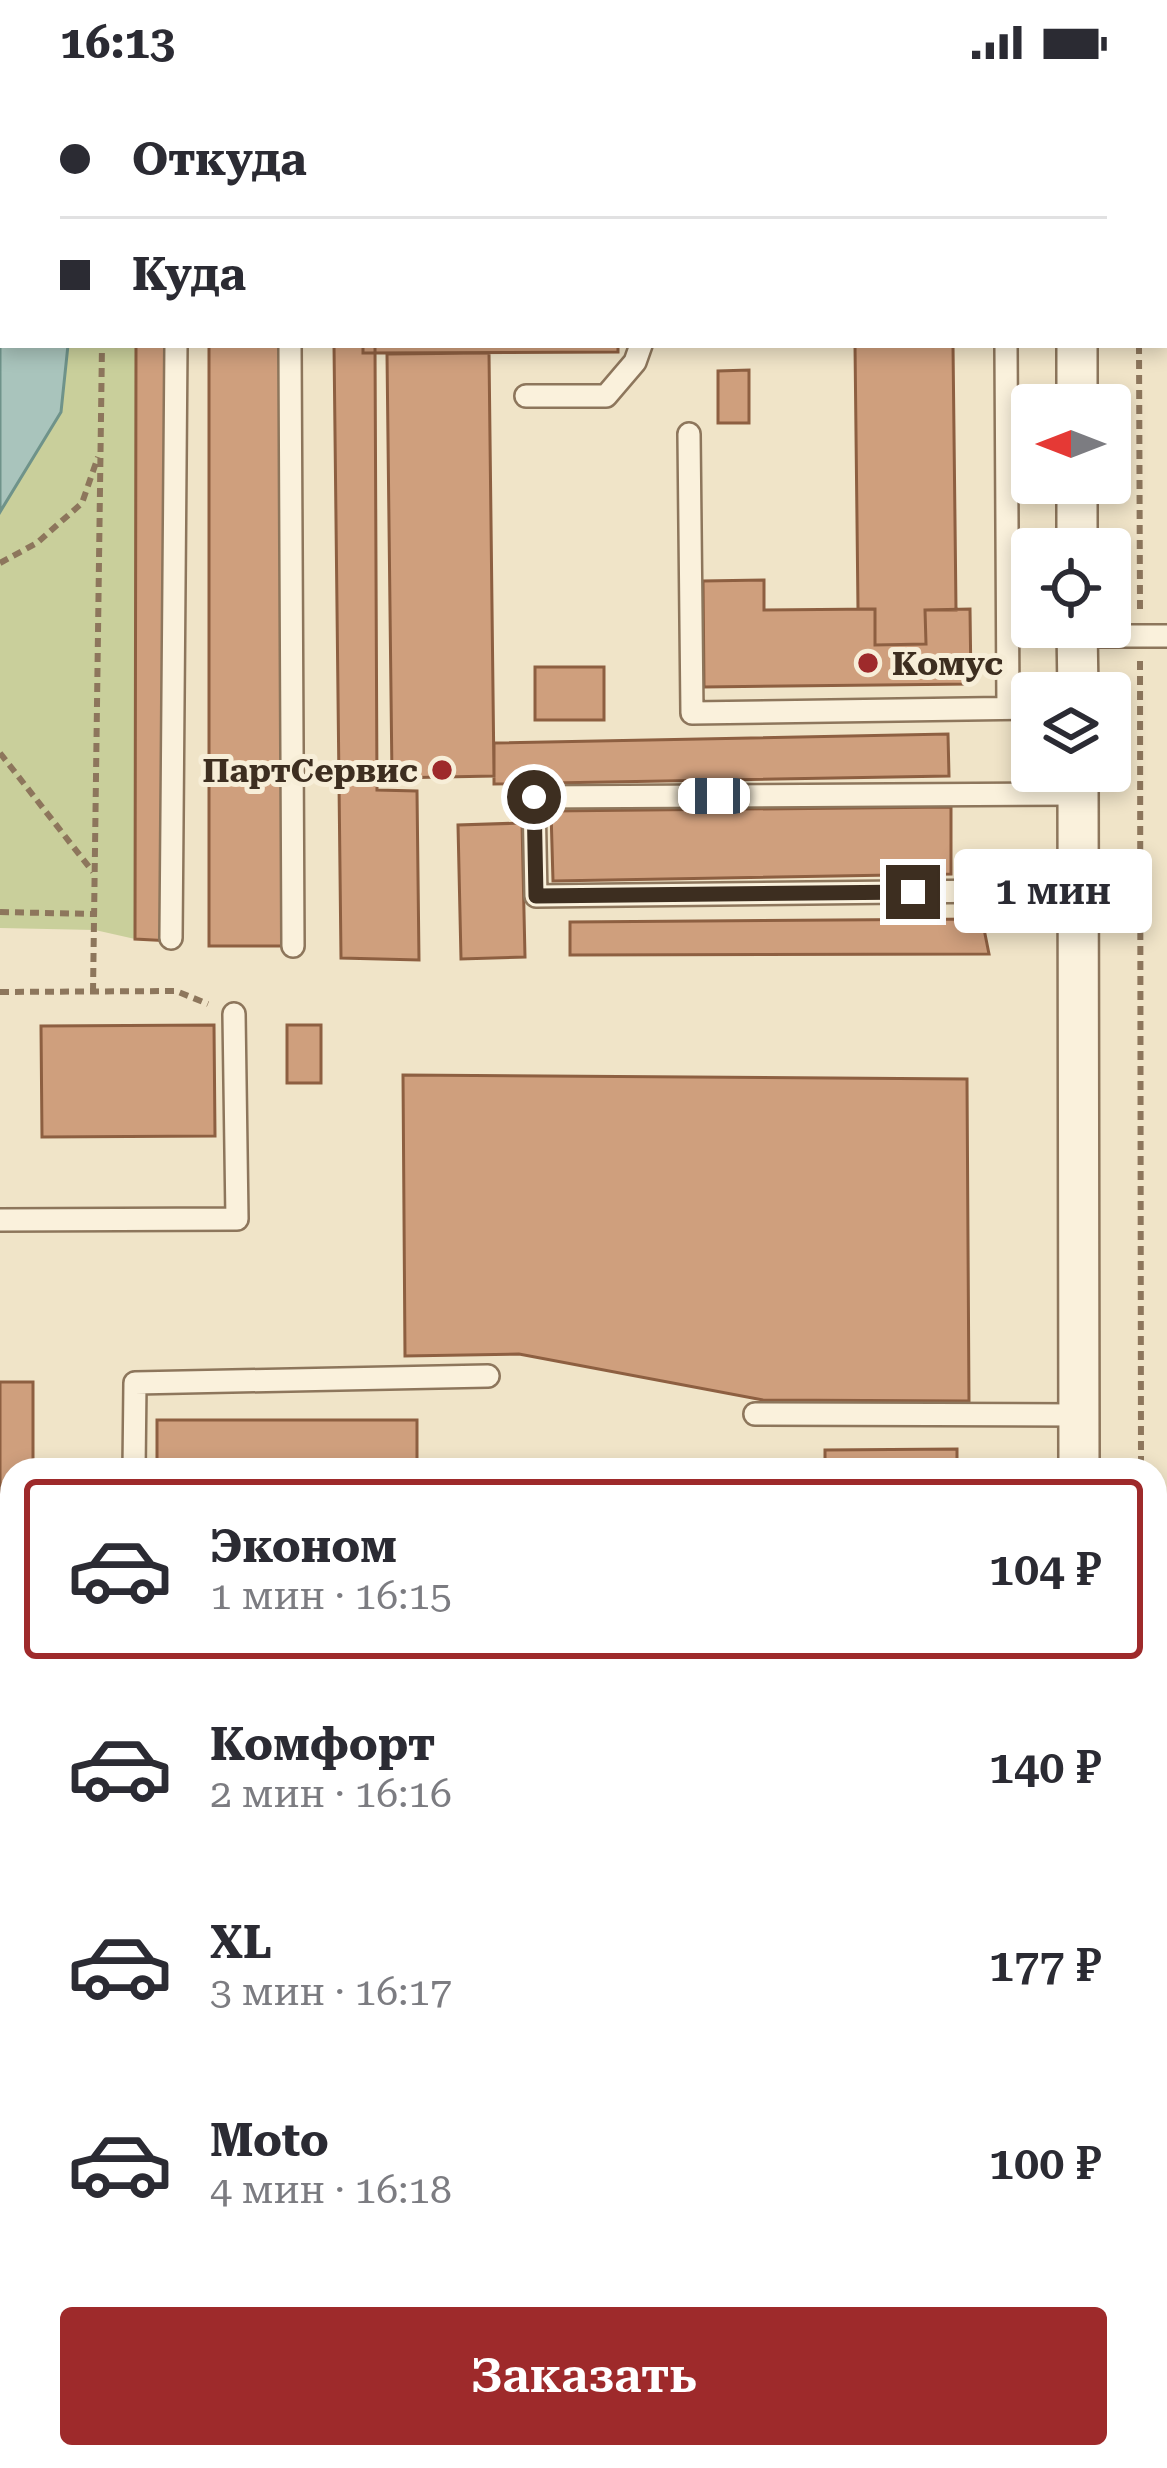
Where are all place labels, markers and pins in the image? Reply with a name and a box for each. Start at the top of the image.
place label: Комус [892,644,1003,683]
marker: Комус [855,650,881,676]
place label: ПартСервис [202,751,418,790]
marker: ПартСервис [429,757,455,783]

